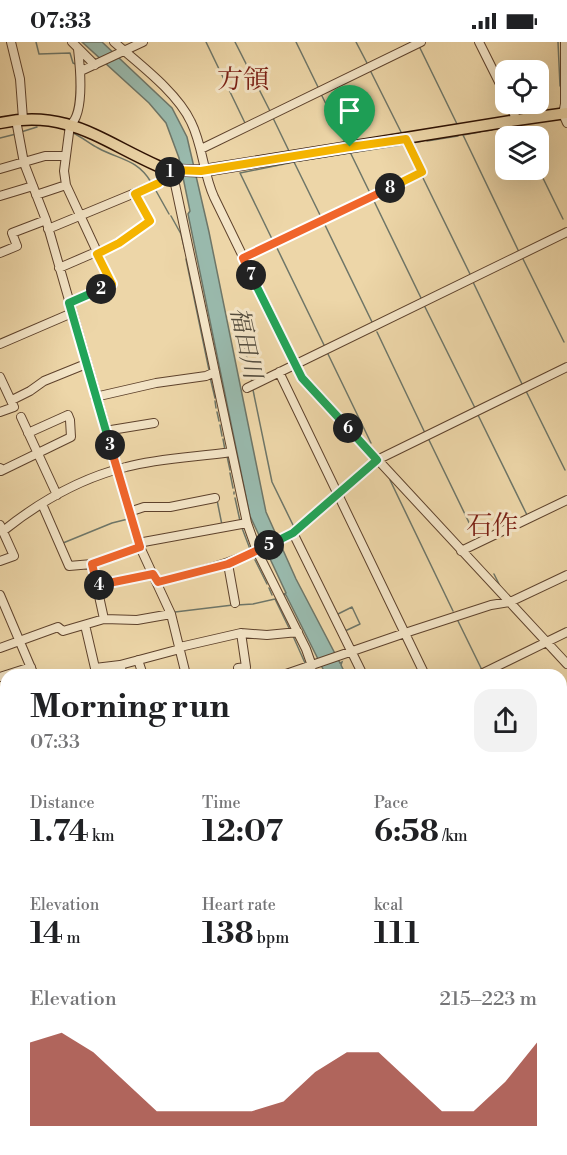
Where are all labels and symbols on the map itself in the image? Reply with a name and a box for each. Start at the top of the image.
district label: 方領 [217,64,269,96]
pin [324,85,375,147]
pin: 1 [155,157,185,187]
pin: 8 [375,173,405,203]
pin: 7 [236,260,266,290]
pin: 2 [86,274,116,304]
water label: 福田川 [223,305,268,384]
pin: 6 [333,413,363,443]
pin: 3 [95,430,125,460]
district label: 石作 [466,510,518,542]
pin: 5 [254,530,284,560]
pin: 4 [84,570,114,600]

